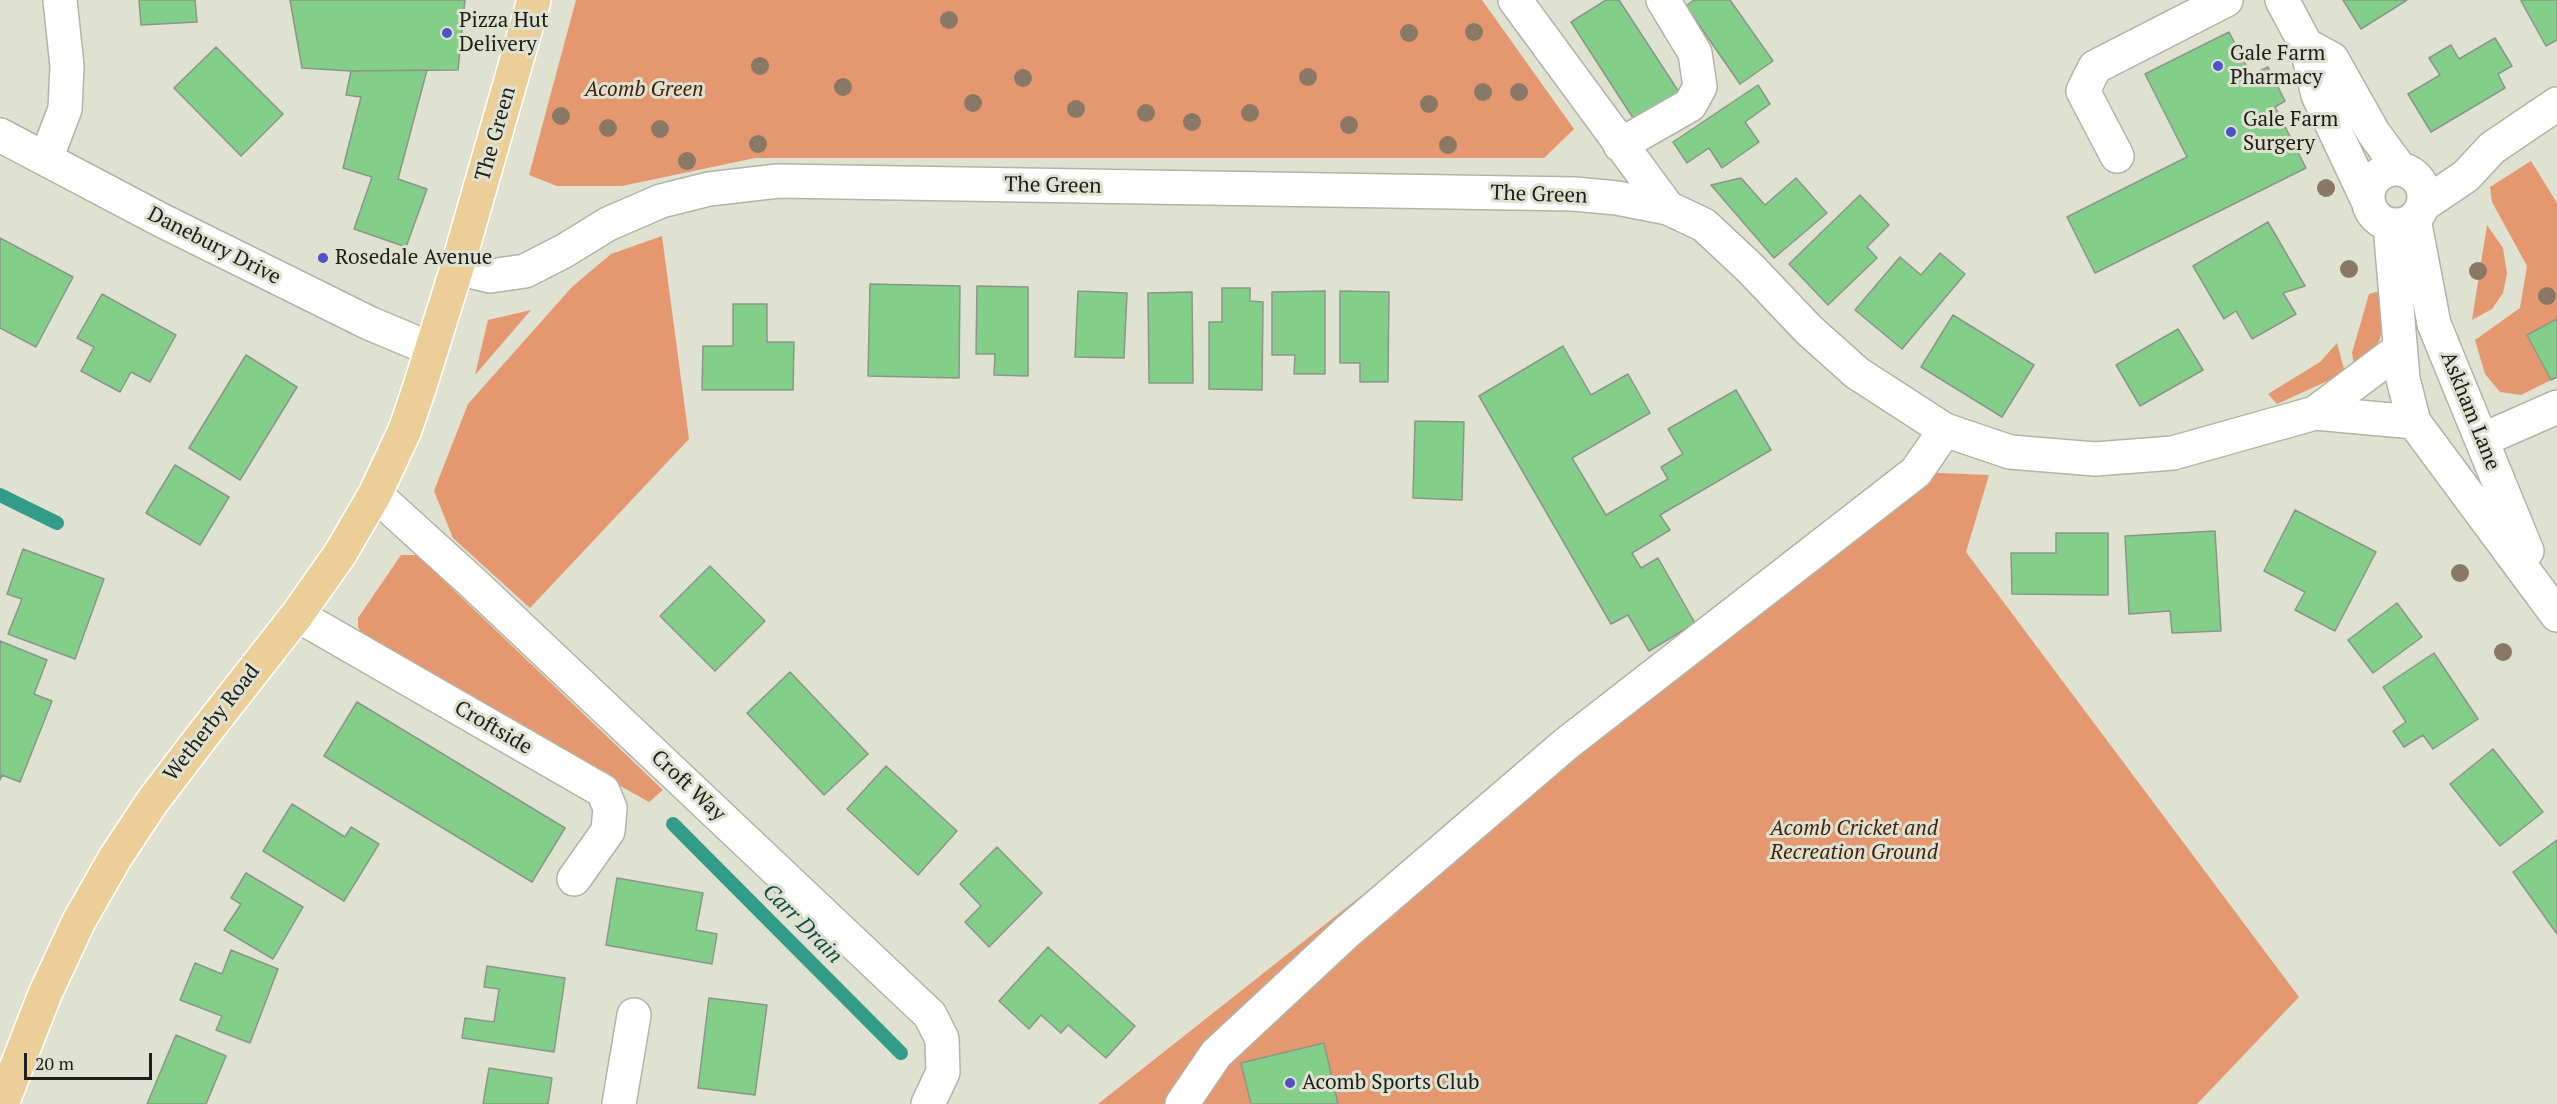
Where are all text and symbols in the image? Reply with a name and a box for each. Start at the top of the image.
place label: Pizza Hut Delivery [459,8,549,58]
marker: Pizza Hut Delivery [440,26,454,40]
place label: Gale Farm Pharmacy [2230,41,2325,91]
marker: Gale Farm Pharmacy [2211,59,2225,73]
park label: Acomb Green [584,77,704,103]
street label: The Green [471,84,521,184]
place label: Gale Farm Surgery [2243,107,2338,157]
marker: Gale Farm Surgery [2224,125,2238,139]
street label: The Green [1004,173,1102,199]
street label: The Green [1490,181,1588,209]
street label: Danebury Drive [143,202,285,290]
place label: Rosedale Avenue [335,245,492,271]
marker: Rosedale Avenue [316,251,330,265]
street label: Askham Lane [2435,348,2505,474]
street label: Wetherby Road [159,660,265,786]
street label: Croftside [450,696,536,760]
street label: Croft Way [646,745,730,827]
park label: Acomb Cricket and Recreation Ground [1770,816,1938,866]
water label: Carr Drain [757,879,847,969]
scale bar [27,1041,154,1079]
text: 20 m [35,1051,74,1075]
place label: Acomb Sports Club [1302,1070,1479,1096]
marker: Acomb Sports Club [1283,1076,1297,1090]

